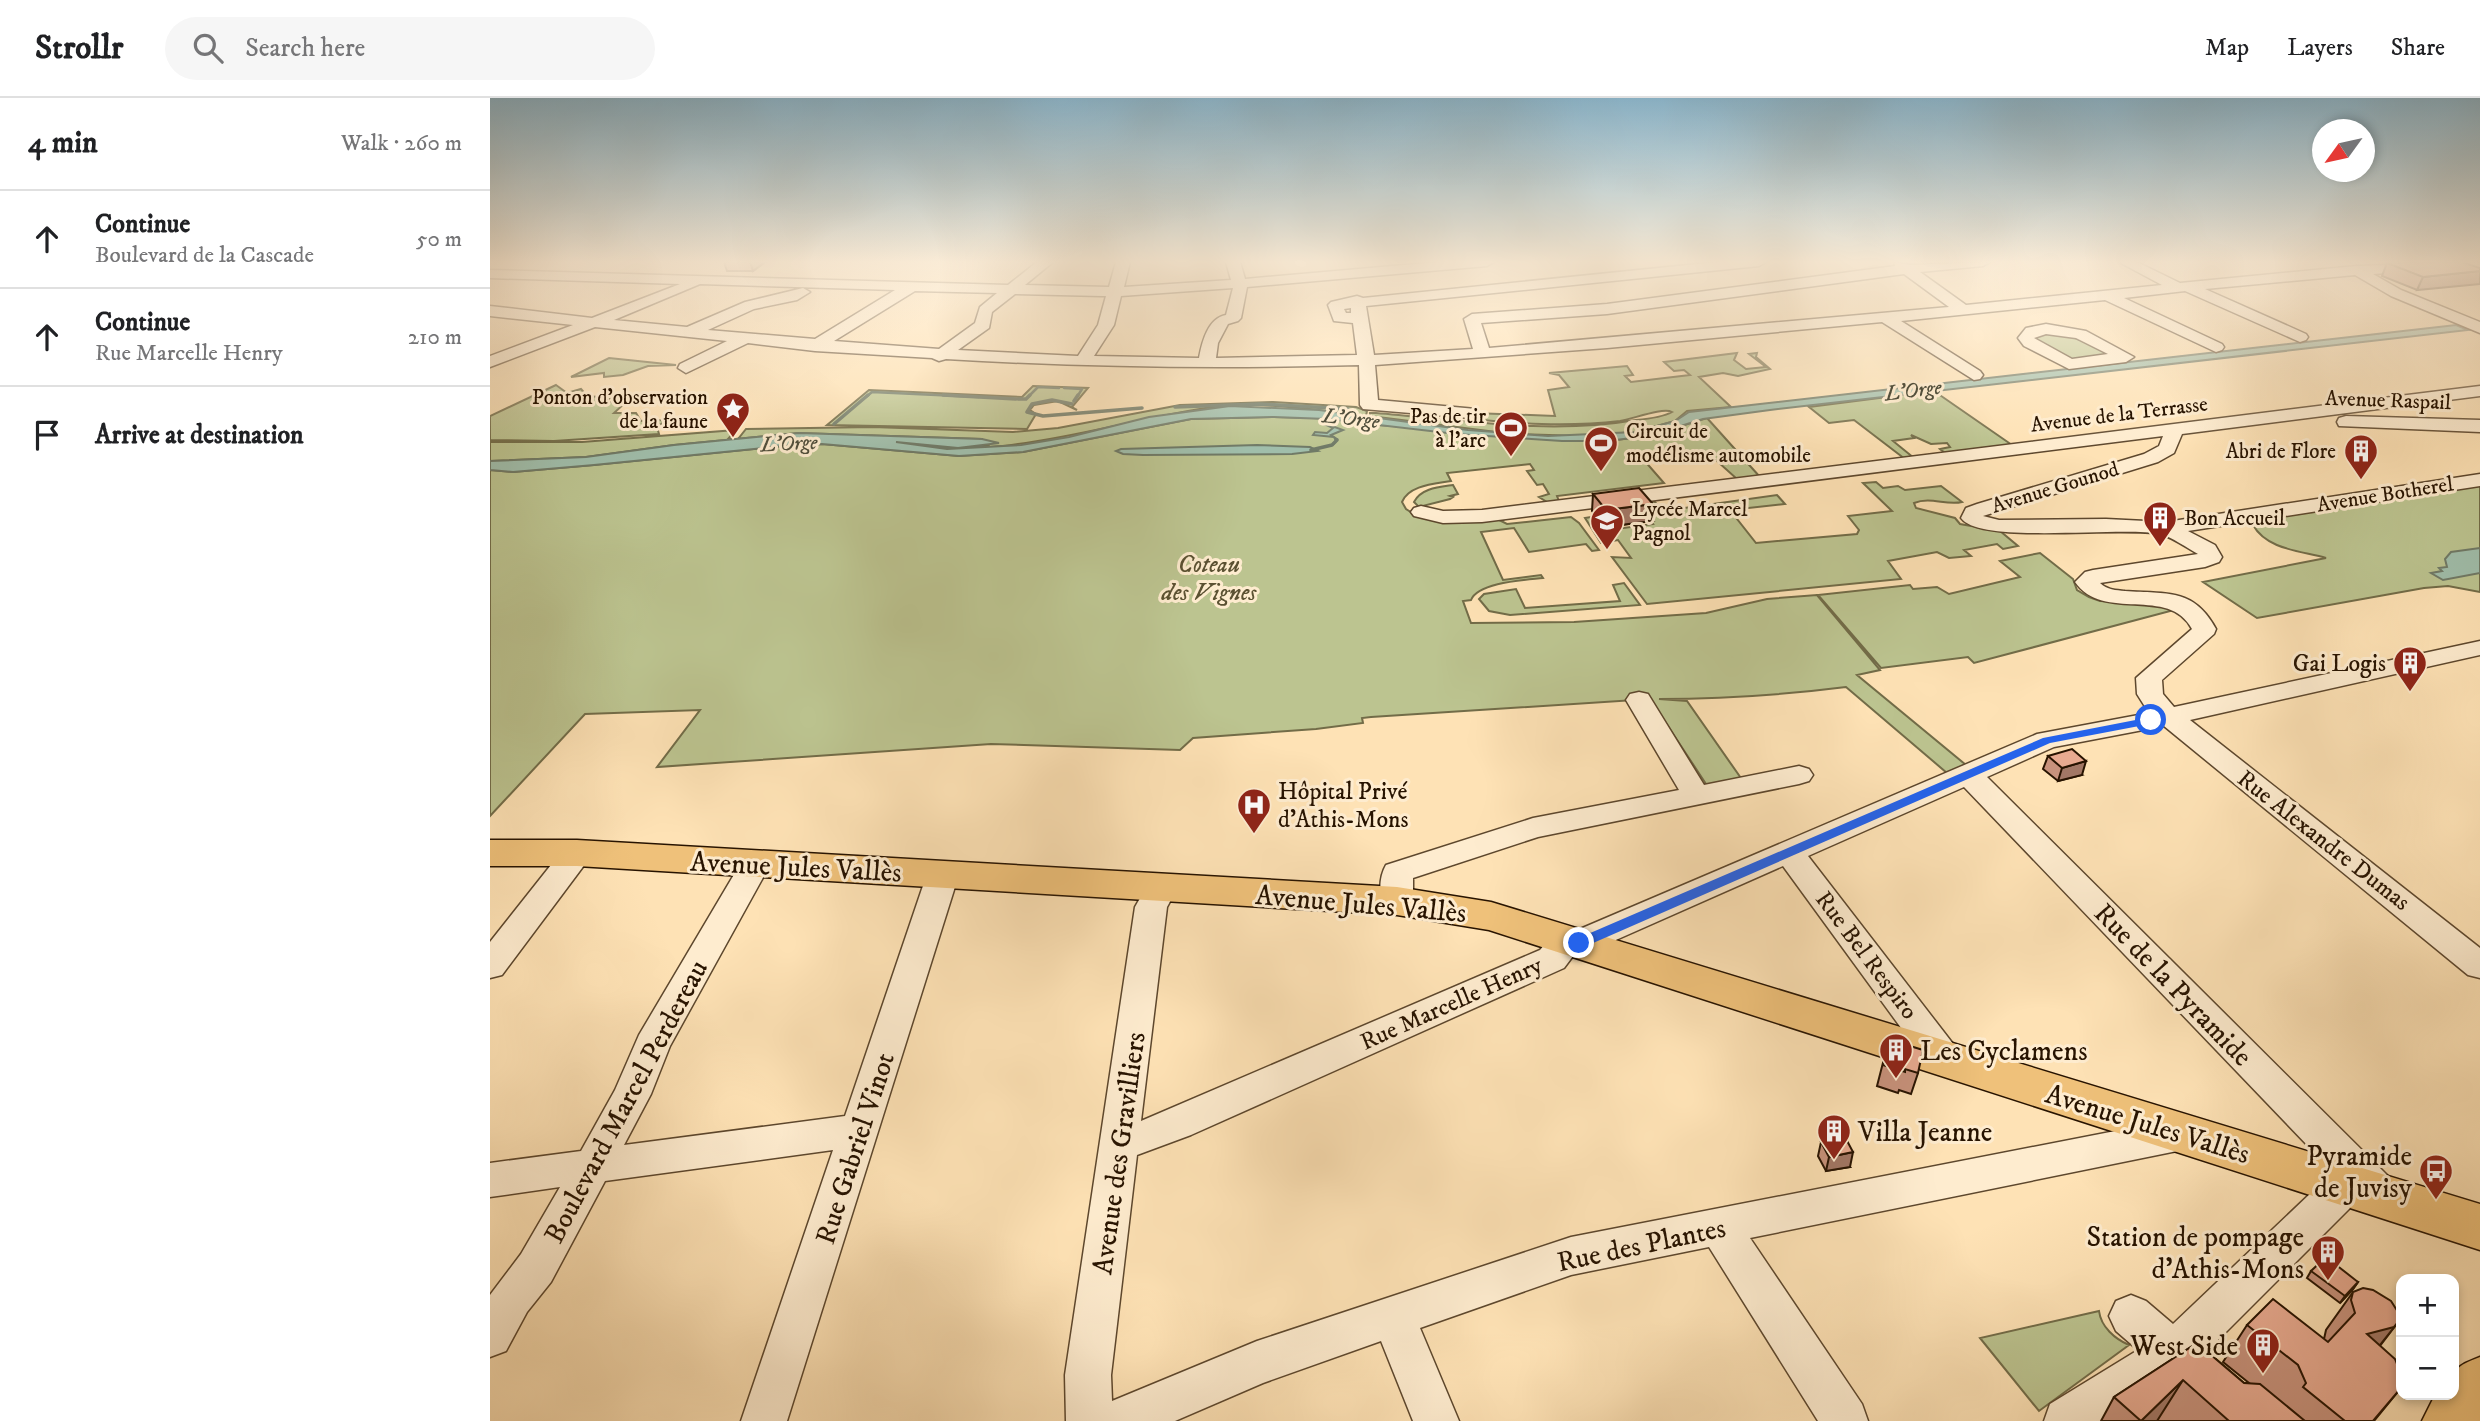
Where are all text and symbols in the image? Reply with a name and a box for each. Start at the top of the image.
search box [165,17,655,80]
text: Strollr [35,28,123,69]
icon: search [189,29,227,67]
text: Search here [245,32,365,65]
text: Map [2205,33,2249,63]
text: Layers [2287,33,2353,63]
text: Share [2391,33,2445,63]
north arrow [2312,119,2375,182]
text: 4 min [28,125,98,162]
text: Walk · 260 m [341,129,462,158]
text: Continue [95,208,190,241]
icon: ahead [28,220,66,258]
text: 50 m [416,225,462,254]
text: Boulevard de la Cascade [95,241,314,270]
text: Continue [95,306,190,339]
icon: ahead [28,318,66,356]
text: 210 m [408,323,462,352]
text: Rue Marcelle Henry [95,339,283,368]
water label: L'Orge [1882,375,1944,407]
place label: Ponton d'observation de la faune [532,385,708,435]
street label: Avenue Raspail [2324,386,2452,416]
place icon: Ponton d'observation de la faune [714,390,752,439]
street label: Avenue de la Terrasse [2029,391,2209,439]
water label: L'Orge [1320,403,1381,435]
place label: Pas de tir à l'arc [1410,404,1486,454]
sports icon: Pas de tir à l'arc [1492,409,1530,458]
icon: arrive [28,416,66,454]
text: Arrive at destination [95,419,304,452]
place label: Circuit de modélisme automobile [1626,419,1811,469]
sports icon: Circuit de modélisme automobile [1582,424,1620,473]
water label: L'Orge [759,429,819,459]
building icon: Abri de Flore [2342,432,2380,481]
place label: Abri de Flore [2226,439,2336,465]
street label: Avenue Gounod [1989,456,2123,520]
street label: Avenue Botherel [2315,471,2456,519]
place label: Lycée Marcel Pagnol [1632,497,1748,547]
building icon: Bon Accueil [2141,499,2179,548]
school or university icon: Lycée Marcel Pagnol [1588,502,1626,551]
place label: Bon Accueil [2184,506,2286,532]
park label: Coteau des Vignes [1161,550,1257,608]
building icon: Gai Logis [2391,644,2429,693]
place label: Gai Logis [2293,649,2386,679]
route start [2135,704,2166,735]
street label: Rue Alexandre Dumas [2231,764,2416,918]
place label: Hôpital Privé d'Athis-Mons [1278,777,1409,835]
hospital icon: Hôpital Privé d'Athis-Mons [1235,786,1273,835]
street label: Avenue Jules Vallès [689,844,903,891]
street label: Avenue Jules Vallès [1254,878,1468,931]
street label: Rue Bel Respiro [1808,886,1924,1026]
street label: Rue de la Pyramide [2086,896,2260,1074]
route end [1563,927,1594,958]
street label: Rue Marcelle Henry [1356,950,1548,1057]
street label: Boulevard Marcel Perdereau [537,954,716,1249]
street label: Avenue des Gravilliers [1085,1030,1154,1277]
building icon: Les Cyclamens [1877,1031,1915,1080]
place label: Les Cyclamens [1920,1034,2088,1069]
street label: Rue Gabriel Vinot [808,1048,903,1249]
street label: Avenue Jules Vallès [2041,1077,2254,1172]
building icon: Villa Jeanne [1815,1112,1853,1161]
place label: Villa Jeanne [1857,1115,1992,1150]
place label: Pyramide de Juvisy [2306,1139,2413,1206]
bus stop icon: Pyramide de Juvisy [2417,1152,2455,1201]
street label: Rue des Plantes [1554,1211,1729,1280]
place label: Station de pompage d'Athis-Mons [2087,1220,2304,1287]
building icon: Station de pompage d'Athis-Mons [2309,1233,2347,1282]
map controls [2396,1274,2459,1400]
button: + [2396,1274,2459,1337]
building icon: West Side [2244,1326,2282,1375]
place label: West Side [2129,1329,2238,1364]
button: − [2396,1337,2459,1400]

